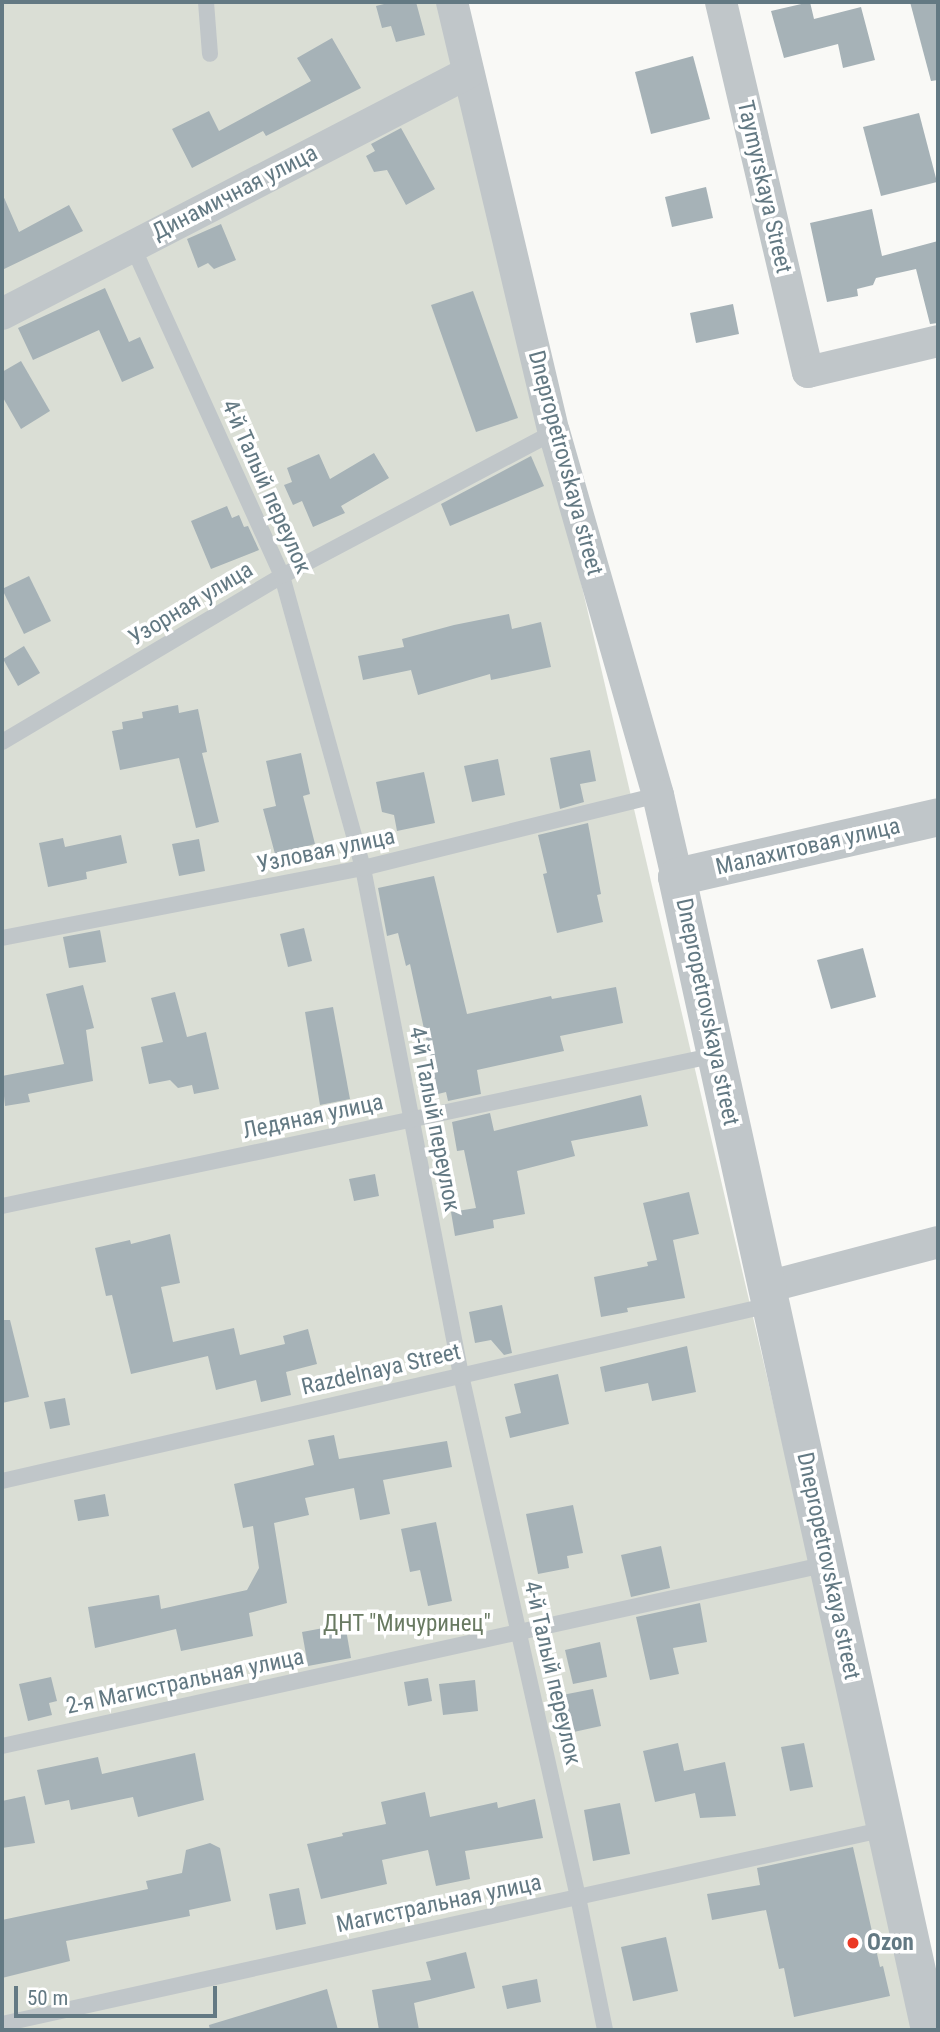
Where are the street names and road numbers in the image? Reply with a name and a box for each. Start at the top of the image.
street label: Taymyrskaya Street [731,98,797,276]
street label: Динамичная улица [148,139,322,247]
street label: Dnepropetrovskaya street [522,348,608,578]
street label: 4-й Талый переулок [215,395,317,579]
street label: Узорная улица [124,556,258,652]
street label: Малахитовая улица [713,812,903,882]
street label: Узловая улица [255,823,397,879]
street label: Dnepropetrovskaya street [669,896,745,1128]
street label: 4-й Талый переулок [403,1024,465,1214]
street label: Ледяная улица [240,1089,386,1145]
street label: Razdelnaya Street [299,1338,463,1402]
street label: Dnepropetrovskaya street [790,1450,866,1682]
street label: 4-й Талый переулок [517,1578,587,1768]
street label: 2-я Магистральная улица [64,1643,306,1721]
street label: Магистральная улица [334,1869,544,1939]

